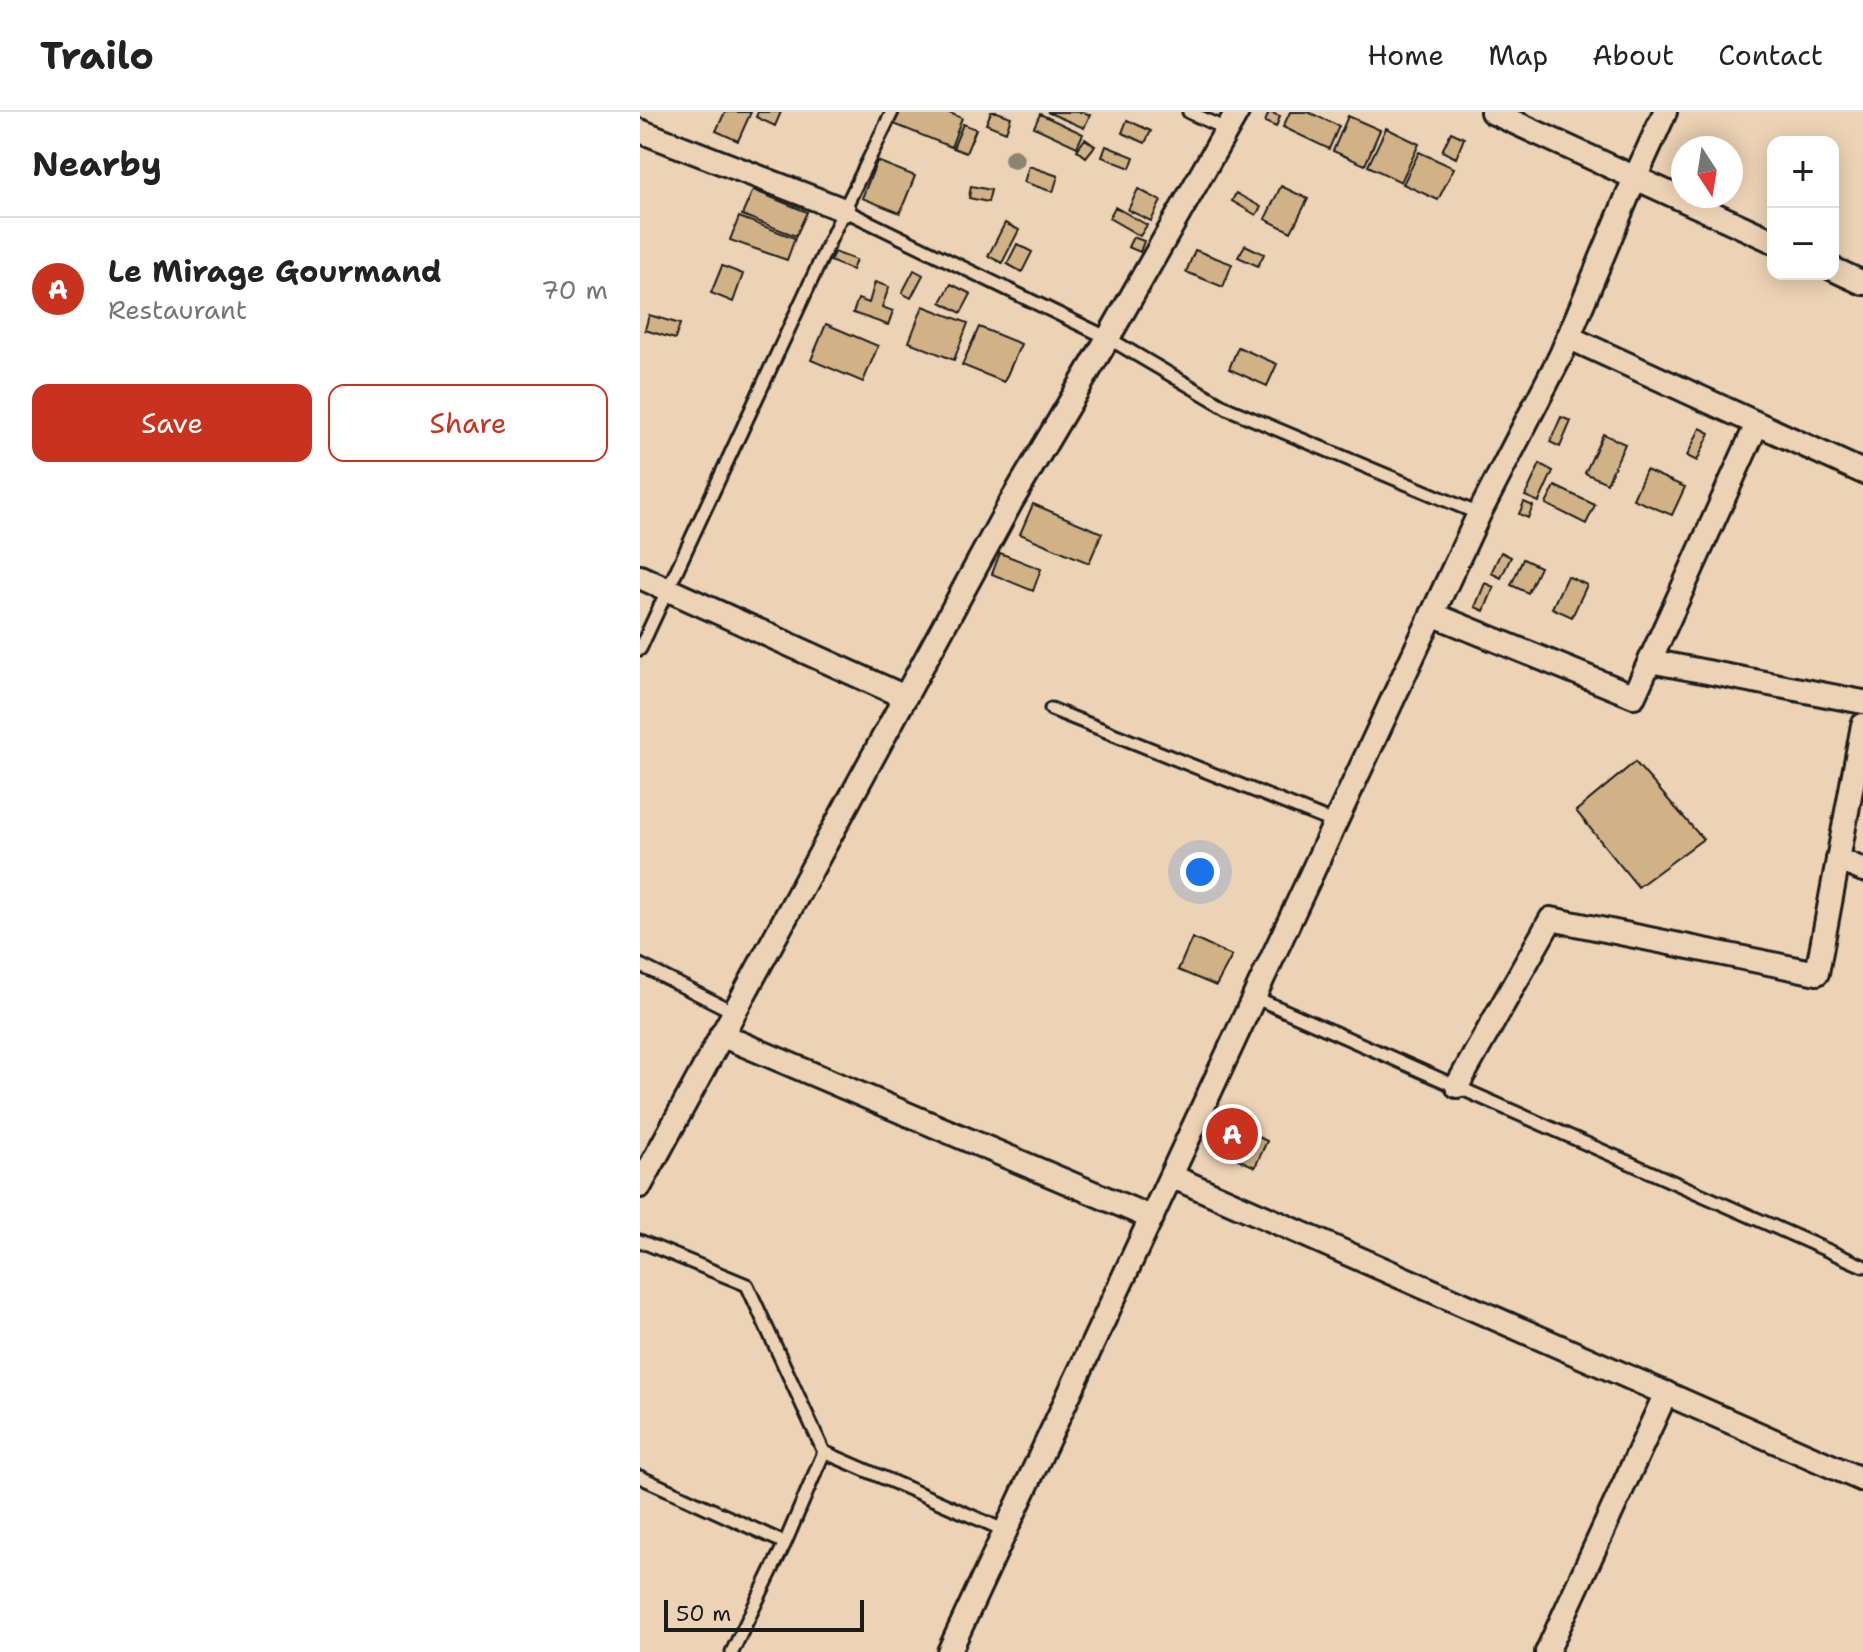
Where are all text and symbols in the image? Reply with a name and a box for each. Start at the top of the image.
text: Trailo [40,30,154,81]
text: Home [1367,36,1444,74]
text: Map [1488,36,1548,74]
text: About [1592,36,1674,74]
text: Contact [1718,36,1823,74]
north arrow [1671,136,1743,208]
map controls [1767,136,1839,280]
button: + [1767,136,1839,208]
text: Nearby [32,141,162,187]
button: − [1767,208,1839,280]
text: Le Mirage Gourmand [108,251,442,292]
text: A [48,272,68,307]
text: 70 m [541,272,608,307]
text: Restaurant [108,292,247,327]
button: Save [32,384,312,462]
button: Share [328,384,608,462]
your location [1180,852,1220,892]
pin: A [1206,1104,1258,1164]
scale bar [664,1596,864,1632]
text: 50 m [676,1599,731,1628]

